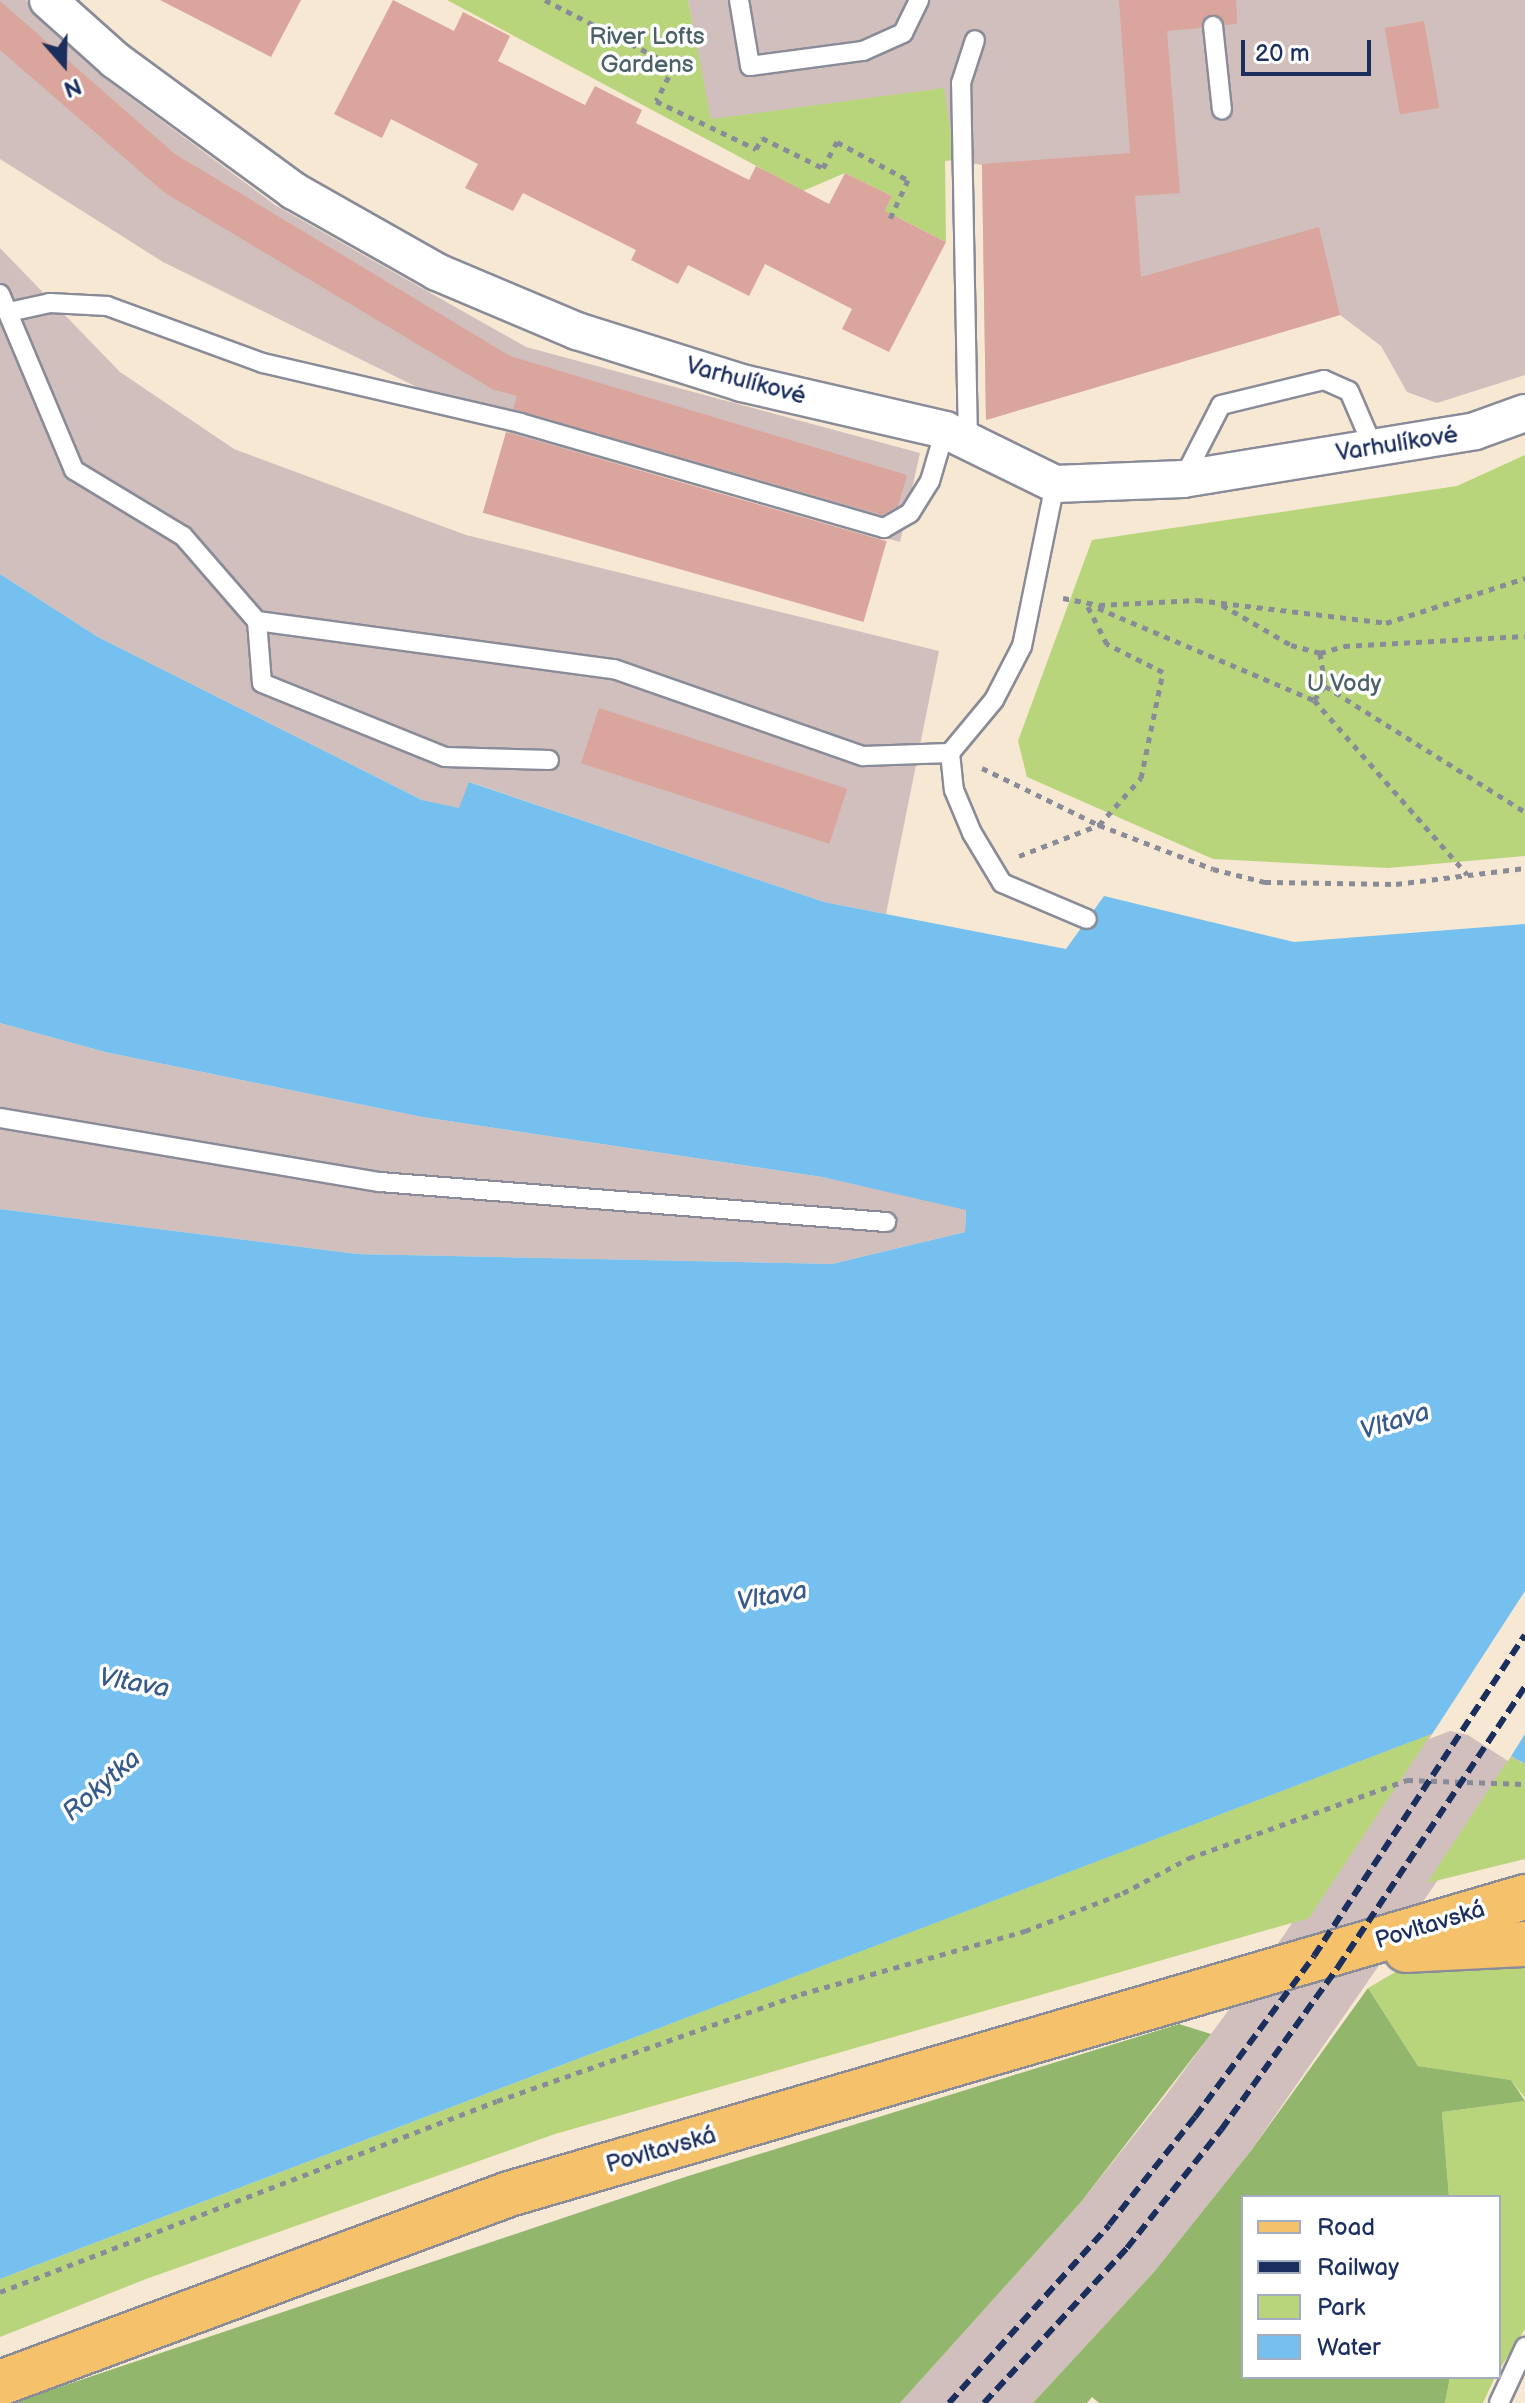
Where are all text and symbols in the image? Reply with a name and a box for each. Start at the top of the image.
park label: River Lofts Gardens [589,23,705,79]
north arrow [24,24,104,104]
scale bar [1245,24,1375,74]
text: 20 m [1255,39,1310,68]
text: N [60,72,85,103]
street label: Varhulíkové [683,351,809,411]
street label: Varhulíkové [1334,420,1460,468]
park label: U Vody [1306,670,1382,698]
water label: Vltava [1356,1397,1434,1447]
water label: Vltava [734,1575,810,1619]
water label: Vltava [96,1662,172,1706]
water label: Rokytka [57,1744,147,1828]
street label: Povltavská [1372,1895,1488,1955]
street label: Povltavská [603,2121,719,2179]
legend [1241,2195,1501,2379]
text: Road [1317,2213,1375,2242]
text: Railway [1317,2253,1399,2282]
text: Park [1317,2293,1365,2322]
text: Water [1317,2333,1381,2362]

